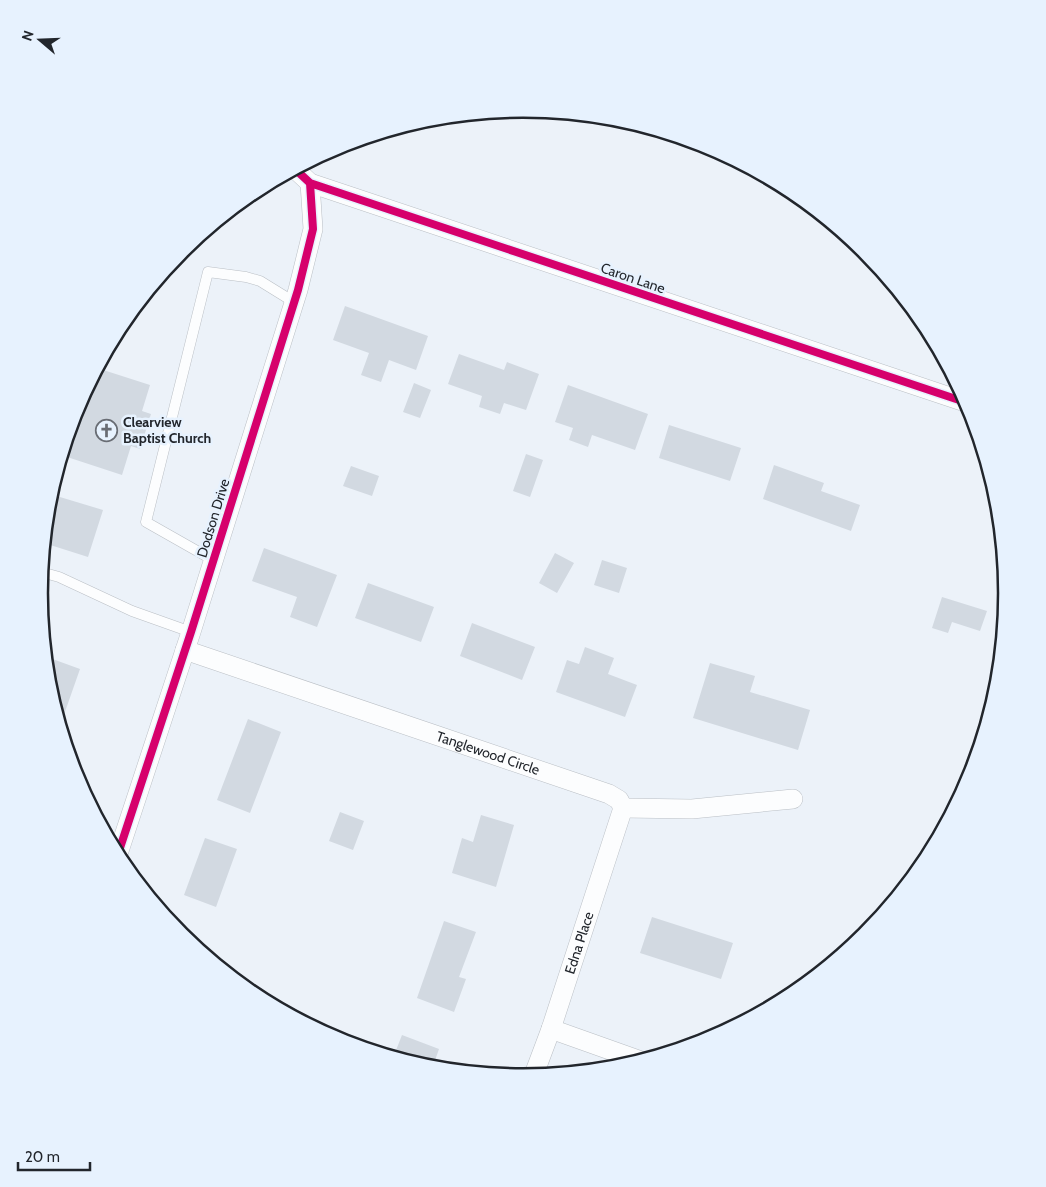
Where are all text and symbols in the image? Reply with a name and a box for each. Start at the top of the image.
north arrow [15,15,65,65]
text: N [18,28,38,43]
street label: Caron Lane [598,259,668,297]
place label: Clearview Baptist Church [123,413,211,447]
church icon: Clearview Baptist Church [95,418,119,442]
street label: Dodson Drive [192,476,234,560]
street label: Tanglewood Circle [434,727,542,779]
street label: Edna Place [561,909,598,976]
scale bar [18,1140,90,1172]
text: 20 m [25,1148,60,1166]

